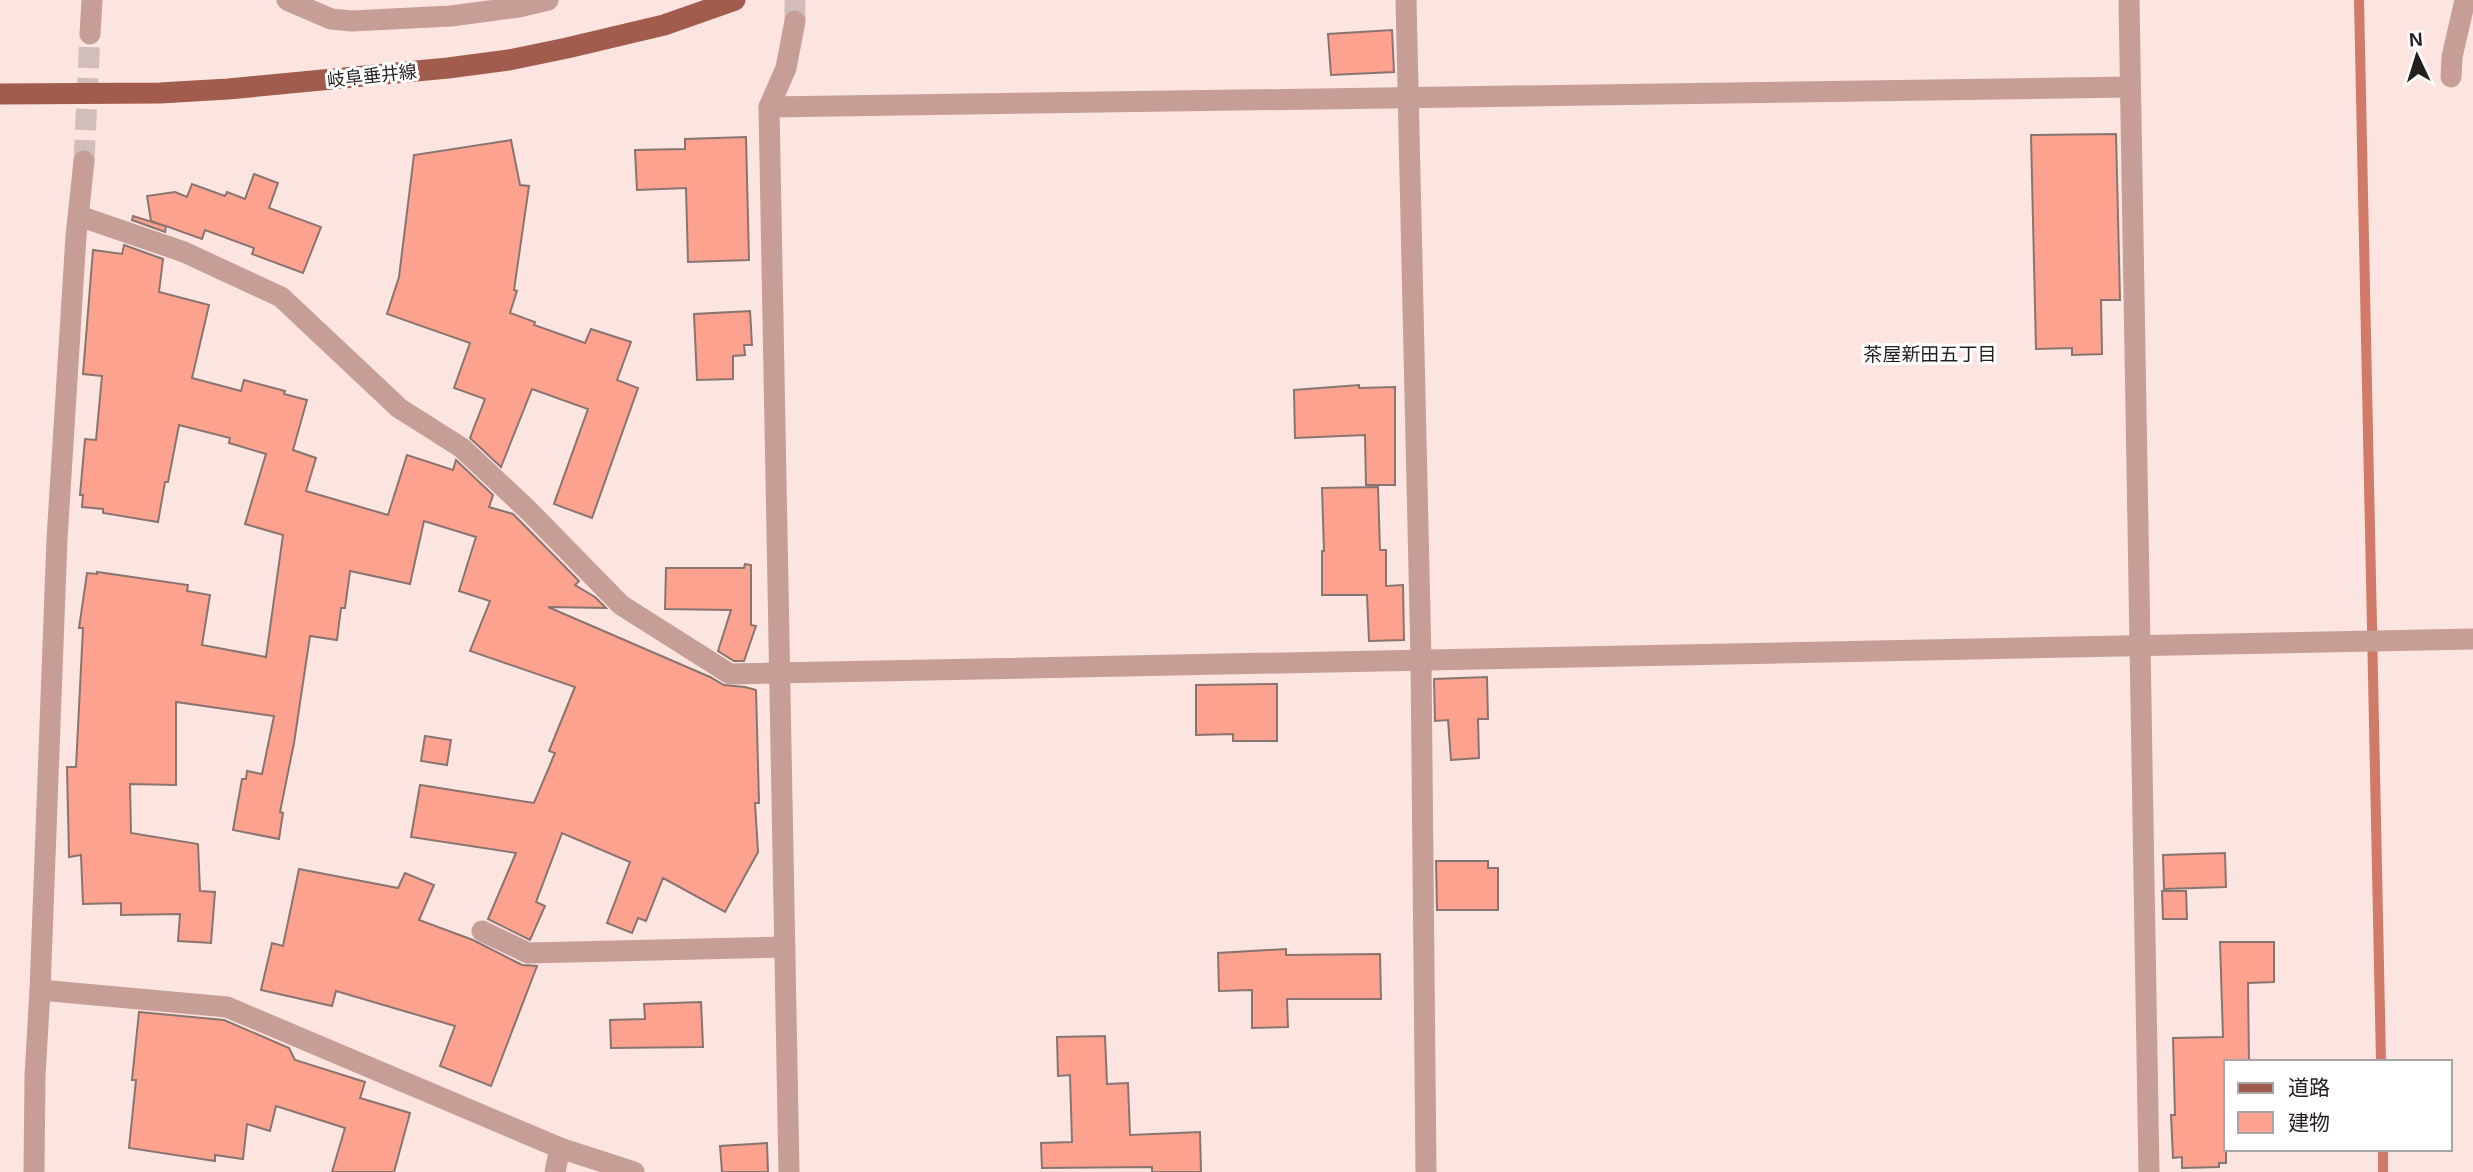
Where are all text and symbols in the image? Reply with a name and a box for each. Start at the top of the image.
north arrow [2382,21,2452,91]
text: N [2408,29,2423,50]
street label: 岐阜垂井線 [326,61,418,91]
district label: 茶屋新田五丁目 [1863,344,1997,365]
legend [2224,1060,2452,1151]
text: 道路 [2288,1076,2330,1099]
text: 建物 [2288,1111,2330,1134]

